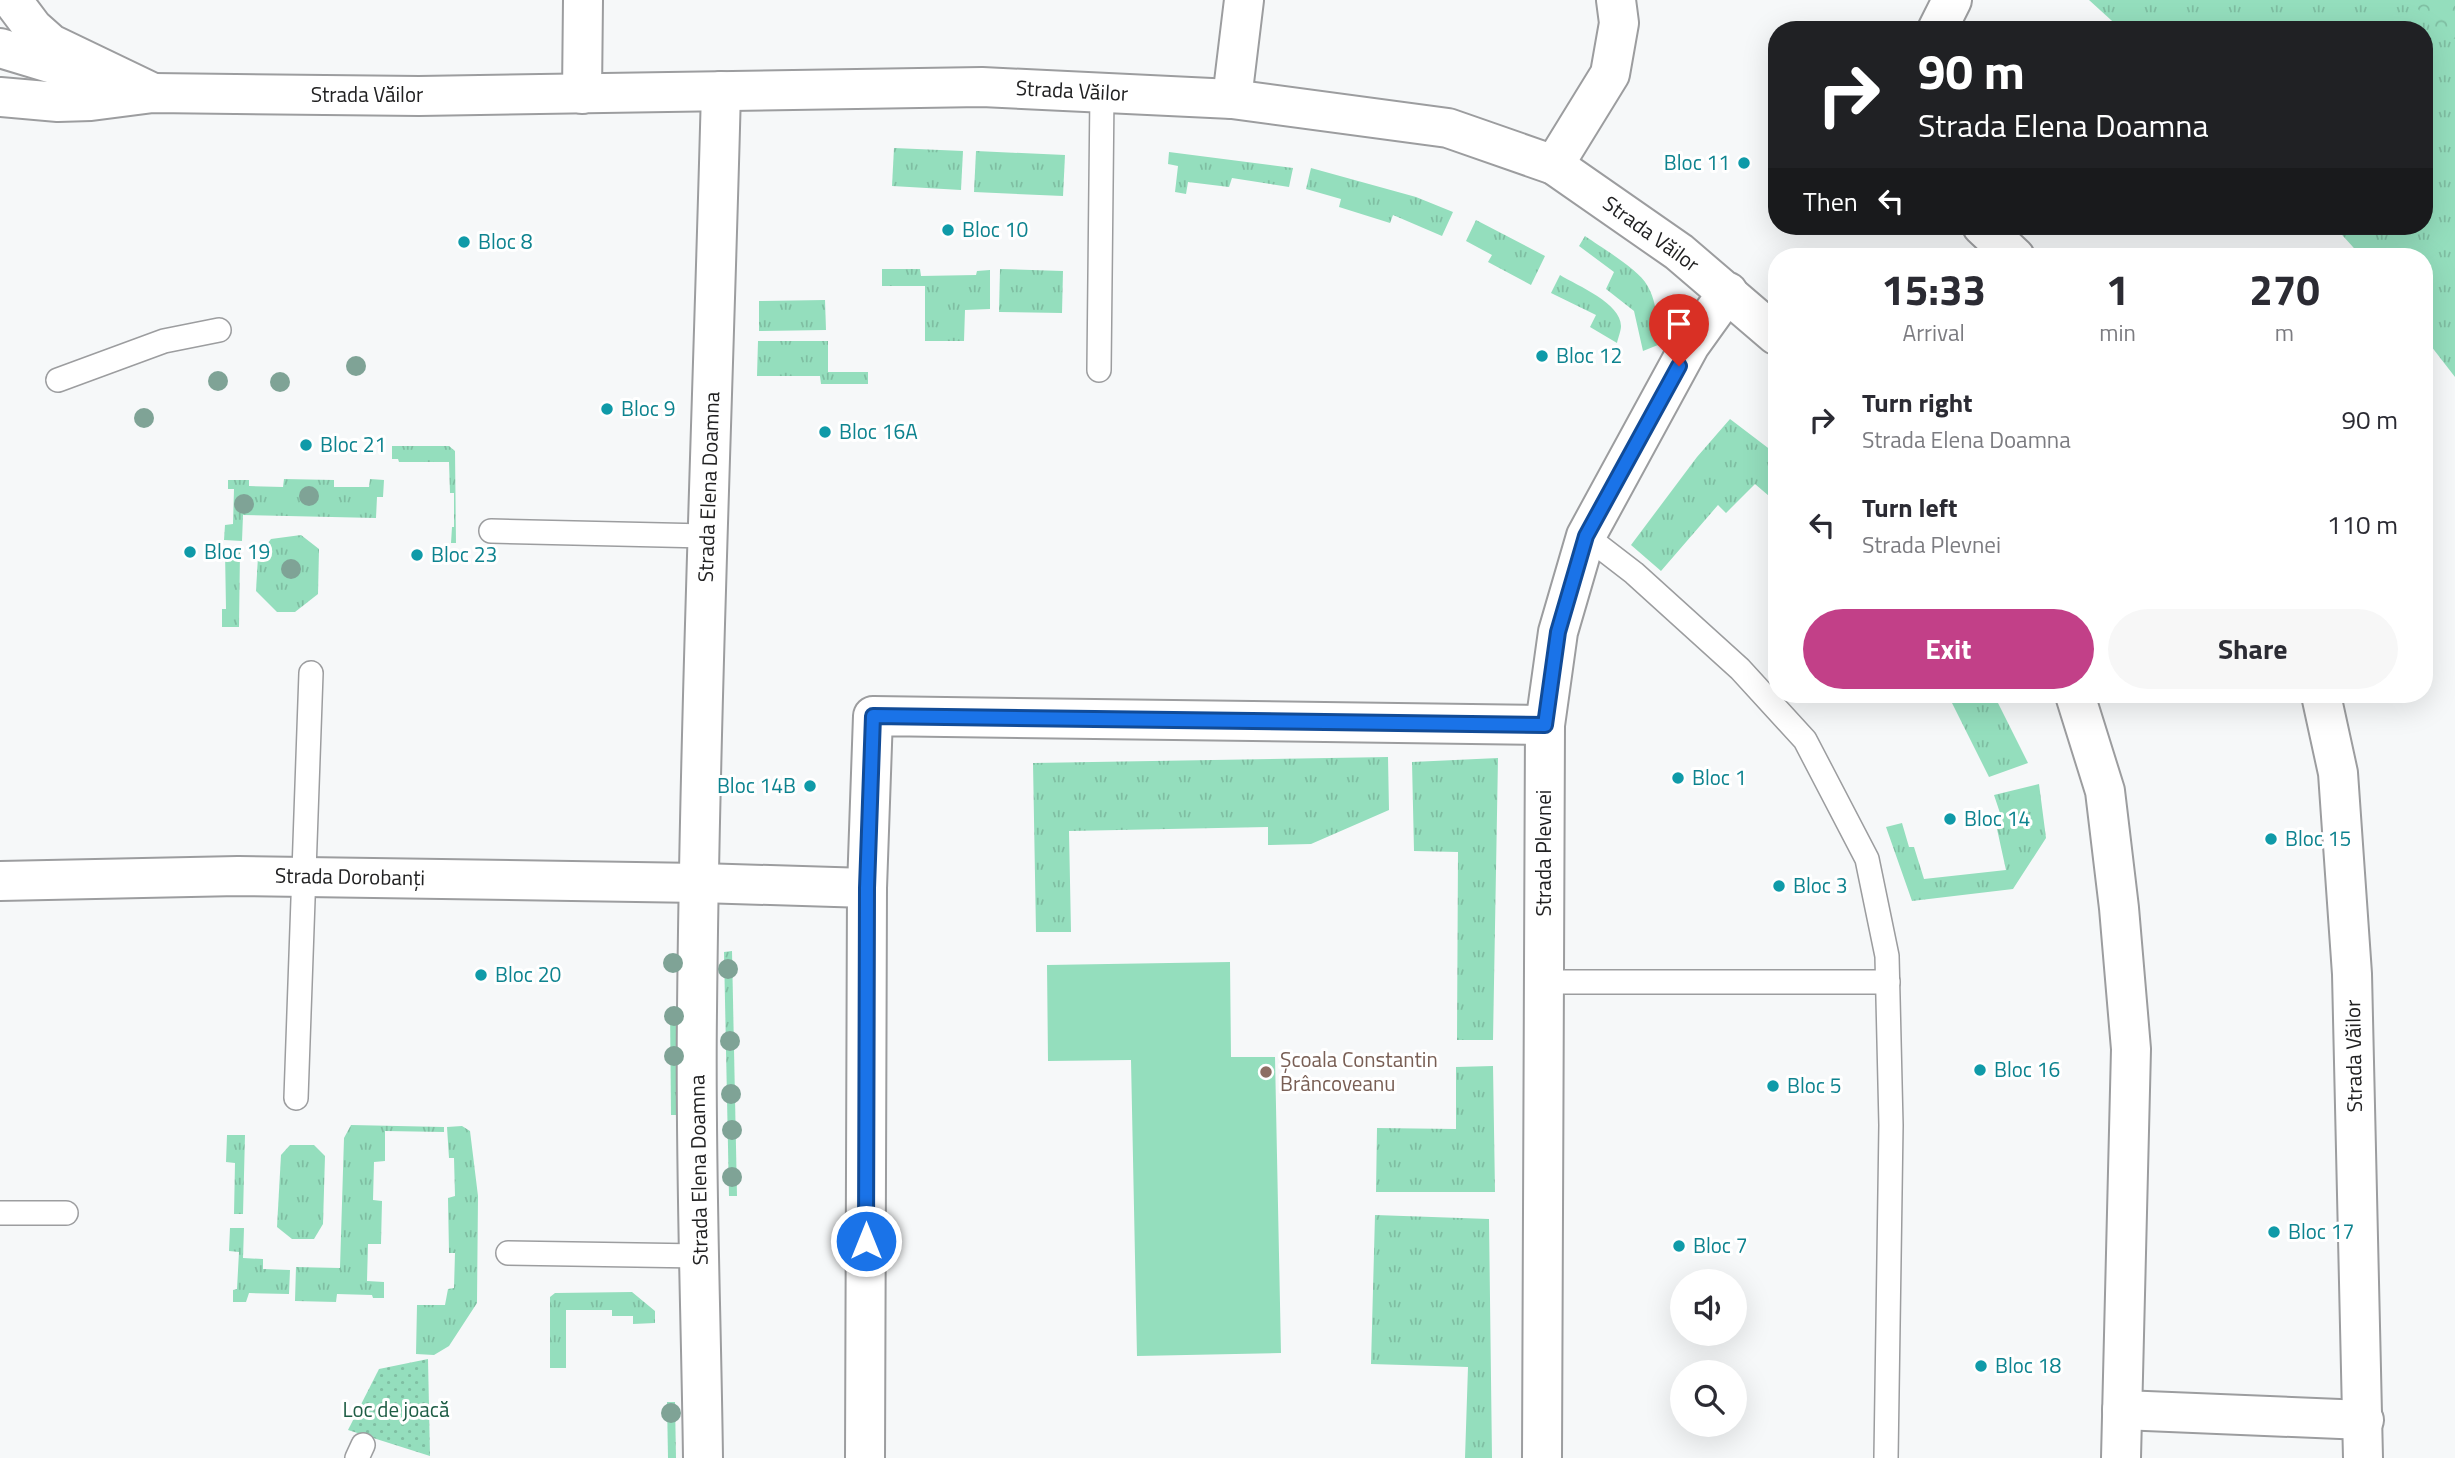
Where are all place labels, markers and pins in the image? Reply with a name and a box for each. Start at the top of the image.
place label: Bloc 11 [1664,146,1730,178]
marker: Bloc 11 [1736,155,1752,171]
place label: Bloc 10 [962,213,1028,245]
marker: Bloc 10 [940,222,956,238]
place label: Bloc 8 [478,225,533,257]
marker: Bloc 8 [456,234,472,250]
pin [1649,294,1709,366]
place label: Bloc 12 [1556,339,1622,371]
marker: Bloc 12 [1534,348,1550,364]
place label: Bloc 9 [621,392,675,424]
marker: Bloc 9 [599,401,615,417]
place label: Bloc 16A [839,415,918,447]
marker: Bloc 16A [817,424,833,440]
place label: Bloc 21 [320,428,386,460]
marker: Bloc 21 [298,437,314,453]
place label: Bloc 19 [204,535,270,567]
place label: Bloc 23 [431,538,497,570]
marker: Bloc 19 [182,544,198,560]
marker: Bloc 23 [409,547,425,563]
place label: Bloc 1 [1692,761,1746,793]
place label: Bloc 14B [717,769,796,801]
marker: Bloc 1 [1670,770,1686,786]
marker: Bloc 14B [802,778,818,794]
place label: Bloc 14 [1964,802,2030,834]
marker: Bloc 14 [1942,811,1958,827]
place label: Bloc 15 [2285,822,2351,854]
marker: Bloc 15 [2263,831,2279,847]
place label: Bloc 3 [1793,869,1847,901]
marker: Bloc 3 [1771,878,1787,894]
place label: Bloc 20 [495,958,561,990]
marker: Bloc 20 [473,967,489,983]
place label: Școala Constantin Brâncoveanu [1280,1043,1438,1099]
place label: Bloc 16 [1994,1053,2060,1085]
marker: Bloc 16 [1972,1062,1988,1078]
marker: Școala Constantin Brâncoveanu [1258,1064,1274,1080]
place label: Bloc 5 [1787,1069,1841,1101]
marker: Bloc 5 [1765,1078,1781,1094]
place label: Bloc 17 [2288,1215,2354,1247]
marker: Bloc 17 [2266,1224,2282,1240]
place label: Bloc 7 [1693,1229,1747,1261]
marker: Bloc 7 [1671,1238,1687,1254]
place label: Bloc 18 [1995,1349,2061,1381]
marker: Bloc 18 [1973,1358,1989,1374]

